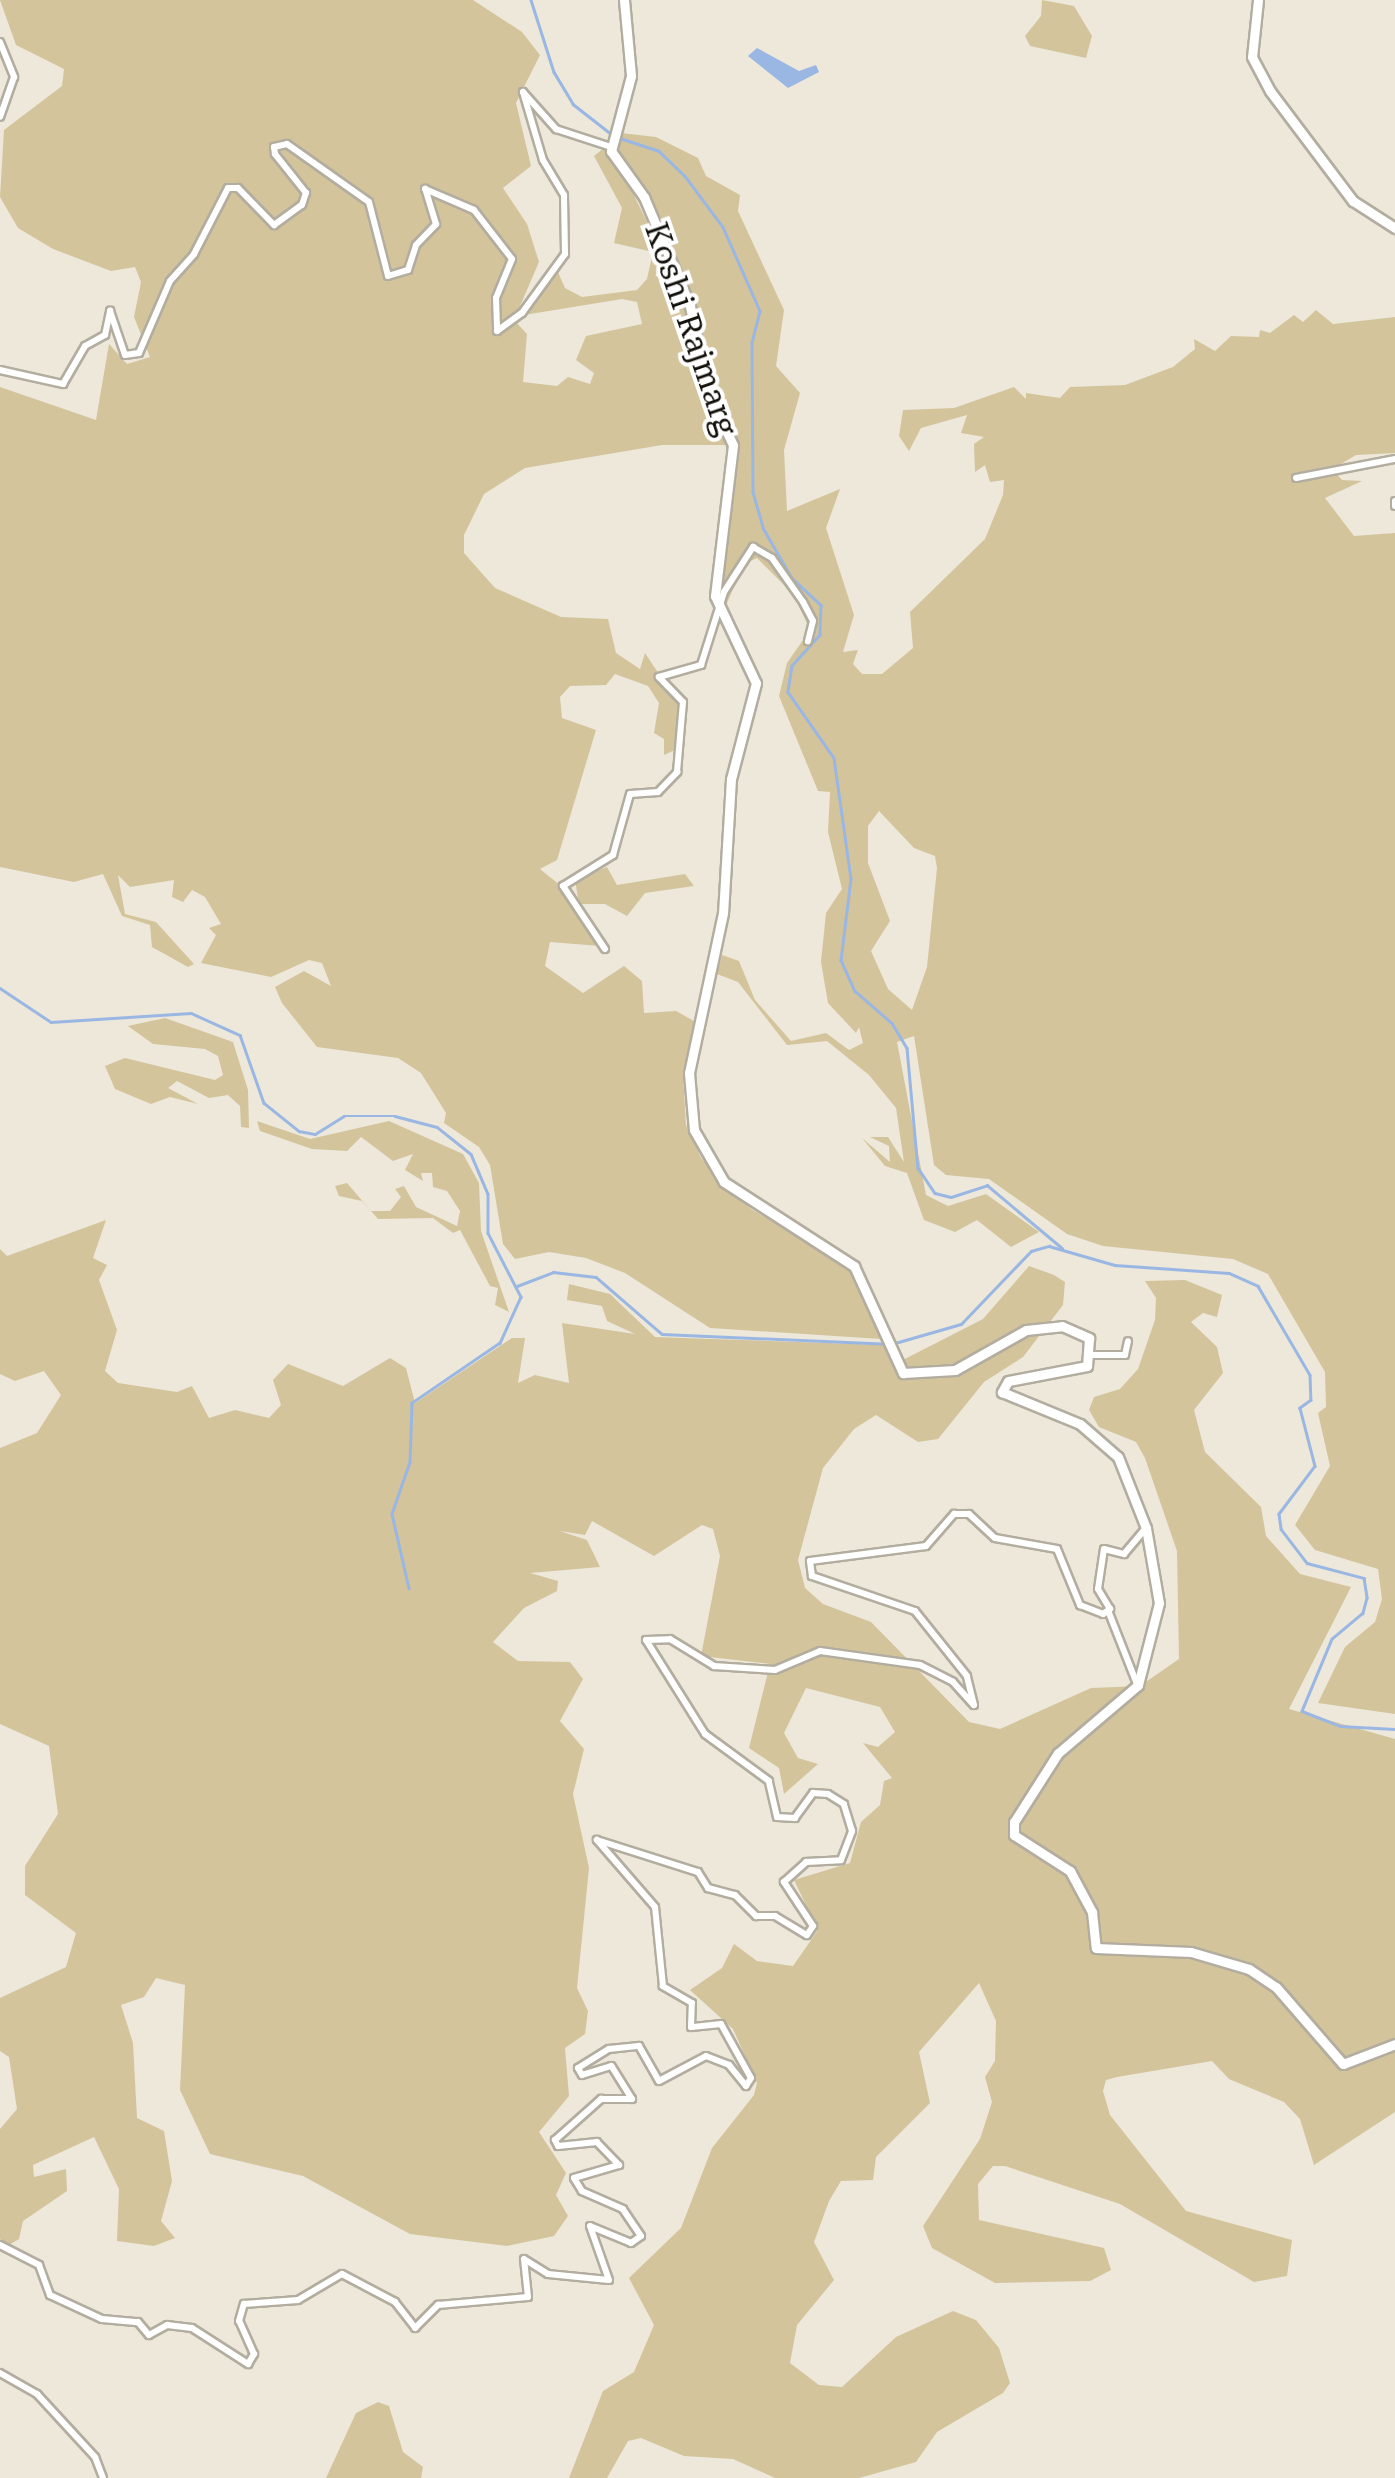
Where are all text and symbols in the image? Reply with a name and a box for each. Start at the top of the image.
street label: Koshi Rajmarg [637,217,745,441]

